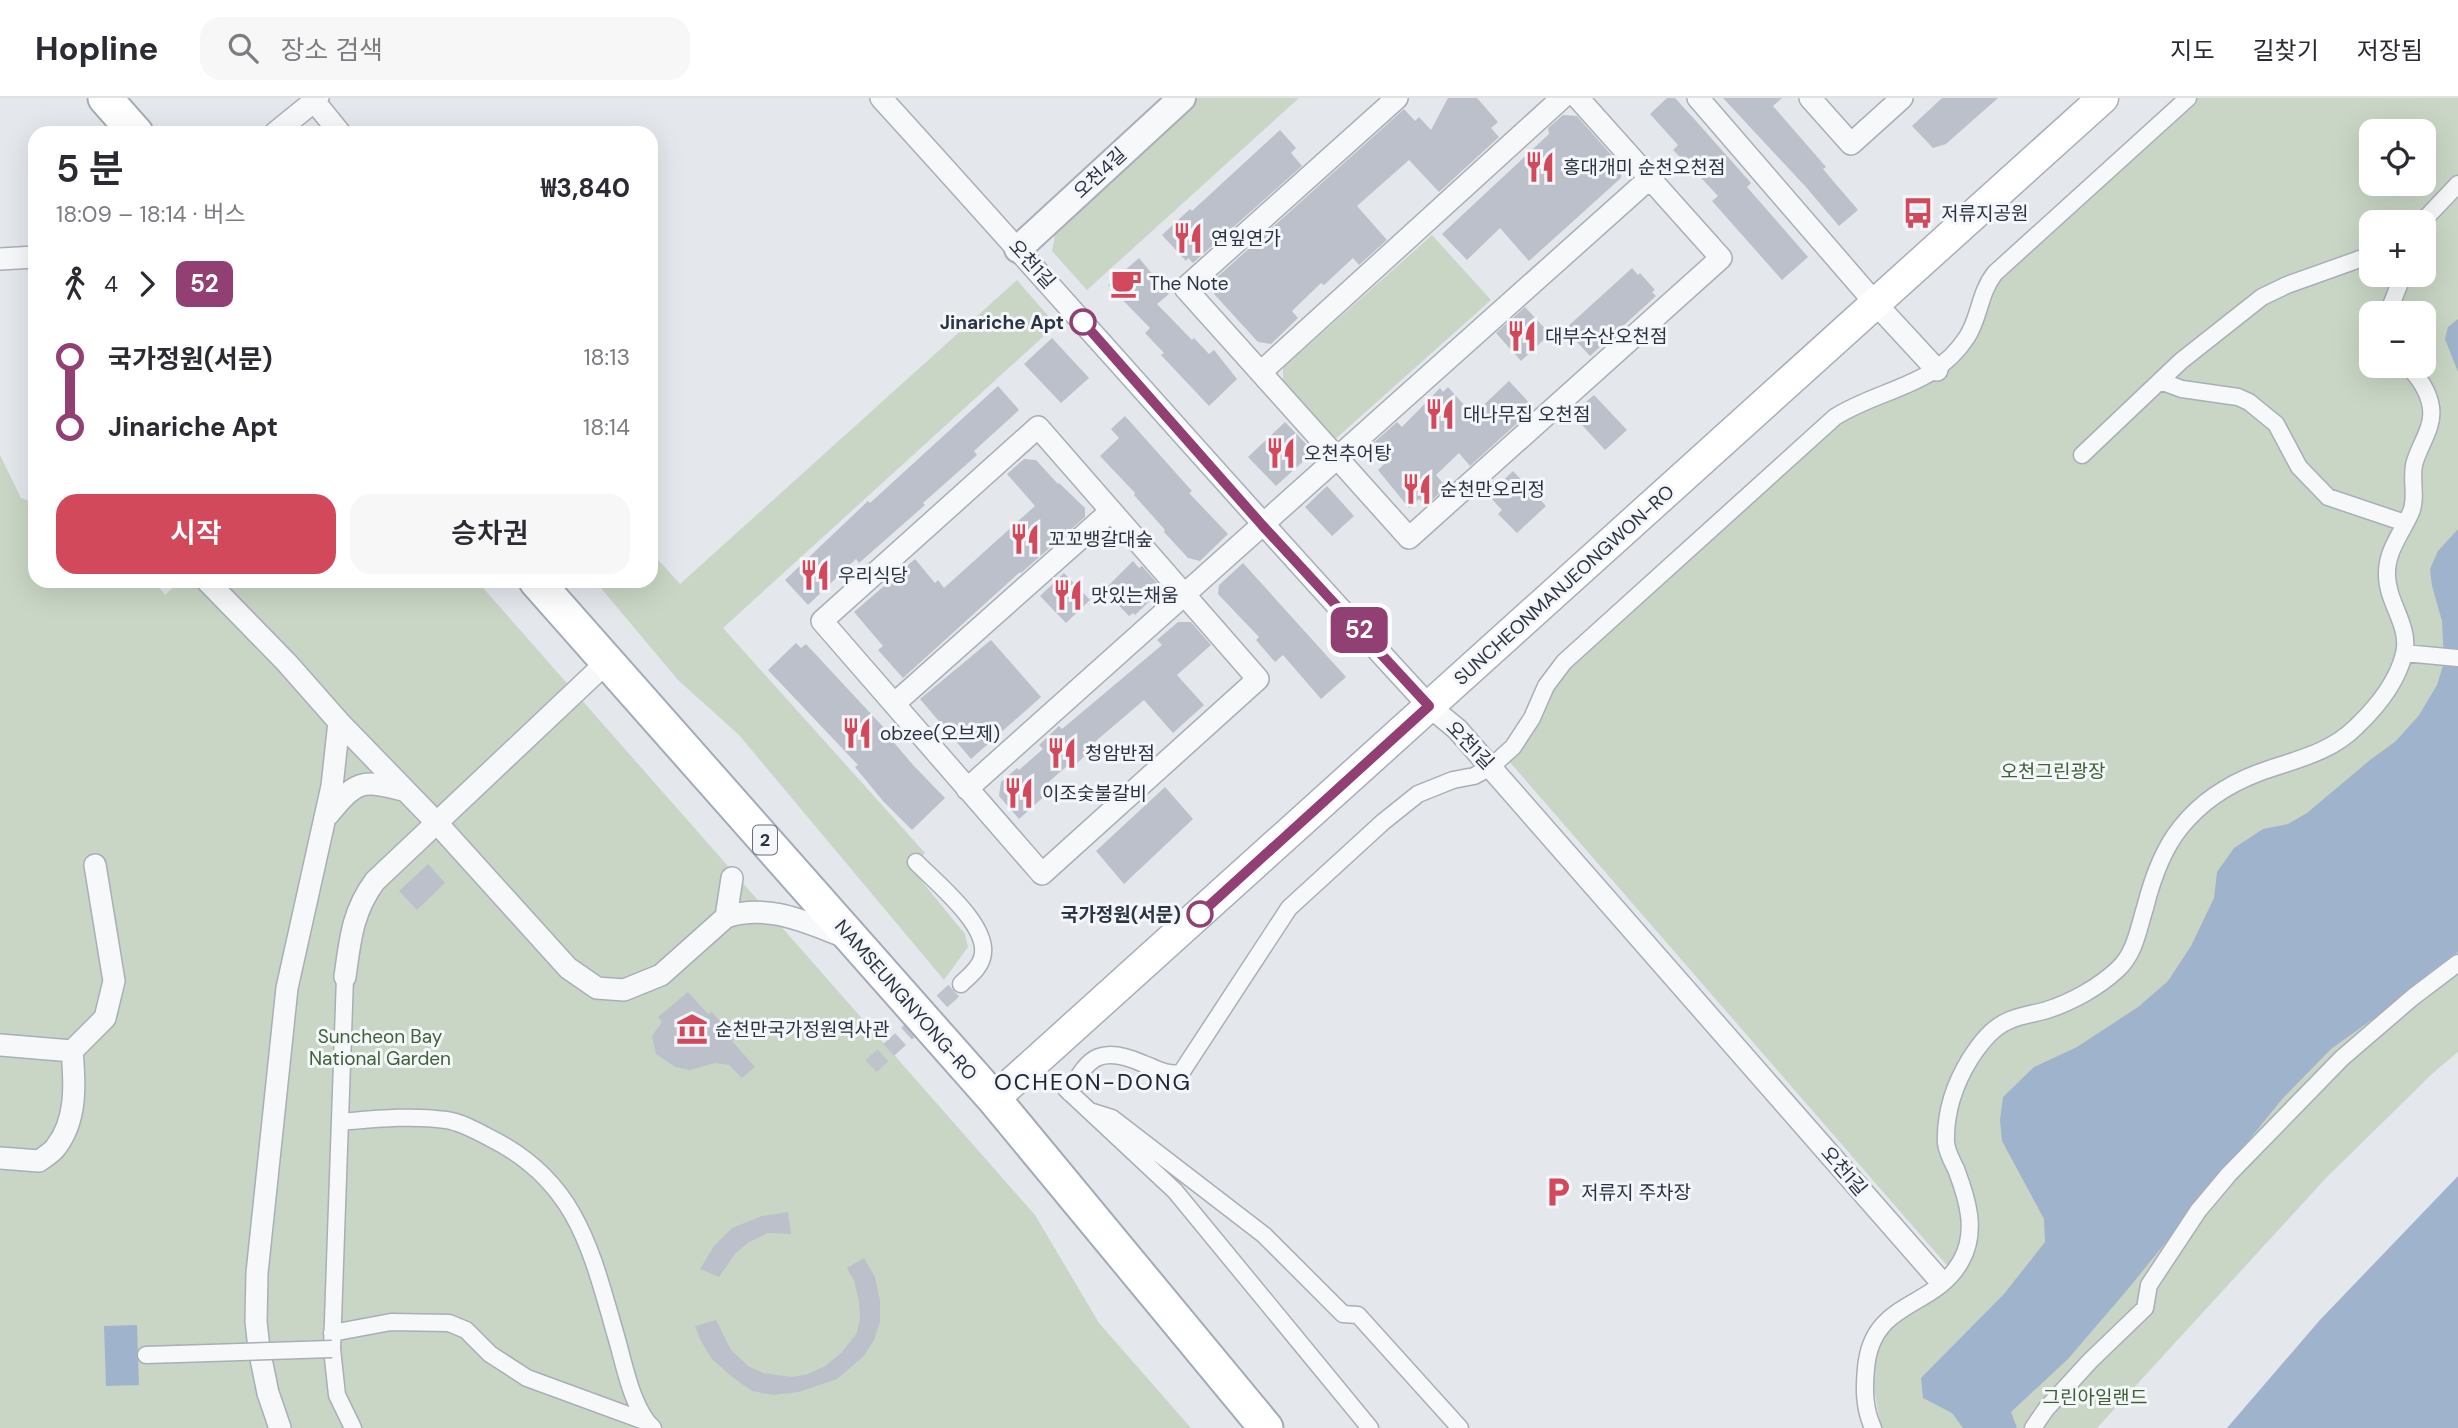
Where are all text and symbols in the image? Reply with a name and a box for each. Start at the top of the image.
search box [200,17,690,80]
text: Hopline [35,27,158,70]
icon: search [224,29,262,67]
text: 장소 검색 [280,33,383,67]
text: 지도 [2170,35,2215,66]
text: 길찾기 [2253,35,2319,66]
text: 저장됨 [2357,35,2423,66]
map controls [2359,119,2436,378]
button: locate [2359,119,2436,196]
street label: 오천4길 [1068,142,1132,204]
text: 5 분 [56,144,124,194]
restaurant icon: 홍대개미 순천오천점 [1523,150,1557,184]
place label: 홍대개미 순천오천점 [1563,155,1725,180]
text: ₩3,840 [541,171,630,205]
bus stop icon: 저류지공원 [1901,196,1935,230]
text: 18:09 – 18:14 · 버스 [56,199,246,229]
place label: 저류지공원 [1941,201,2028,226]
button: + [2359,210,2436,287]
restaurant icon: 연잎연가 [1171,221,1205,255]
place label: 연잎연가 [1211,226,1281,251]
street label: 오천1길 [1003,234,1061,294]
icon: walk [56,265,94,303]
icon: forward [128,265,166,303]
cafe icon: The Note [1109,266,1143,300]
text: 52 [190,268,219,299]
text: 4 [104,269,118,299]
place label: The Note [1149,271,1228,296]
button: − [2359,301,2436,378]
marker: Jinariche Apt [1070,309,1096,335]
place label: Jinariche Apt [940,310,1064,335]
restaurant icon: 대부수산오천점 [1505,319,1539,353]
place label: 대부수산오천점 [1545,324,1667,349]
text: 국가정원(서문) [108,342,273,376]
text: 18:13 [583,342,630,372]
restaurant icon: 대나무집 오천점 [1423,397,1457,431]
place label: 대나무집 오천점 [1463,402,1590,427]
text: Jinariche Apt [108,410,278,444]
text: 18:14 [583,412,630,442]
restaurant icon: 오천추어탕 [1264,436,1298,470]
place label: 오천추어탕 [1304,441,1392,466]
restaurant icon: 순천만오리정 [1400,472,1434,506]
place label: 순천만오리정 [1440,477,1545,502]
street label: SUNCHEONMANJEONGWON-RO [1449,479,1679,691]
button: 시작 [56,494,336,574]
button: 승차권 [350,494,630,574]
restaurant icon: 꼬꼬뱅갈대숲 [1008,522,1042,556]
place label: 꼬꼬뱅갈대숲 [1048,527,1153,552]
restaurant icon: 우리식당 [798,558,832,592]
place label: 우리식당 [838,563,908,588]
restaurant icon: 맛있는채움 [1051,578,1085,612]
place label: 맛있는채움 [1091,583,1178,608]
line badge: 52 [1328,607,1390,653]
text: 52 [1345,614,1373,645]
street label: 오천1길 [1441,715,1499,775]
restaurant icon: obzee(오브제) [840,716,874,750]
place label: obzee(오브제) [880,721,1000,746]
restaurant icon: 청암반점 [1045,736,1079,770]
place label: 청암반점 [1085,741,1155,766]
park label: 오천그린광장 [2001,759,2105,784]
restaurant icon: 이조숯불갈비 [1002,776,1036,810]
place label: 이조숯불갈비 [1042,781,1147,806]
road number: 2 [753,826,777,854]
marker: 국가정원(서문) [1187,901,1213,927]
place label: 국가정원(서문) [1061,902,1181,927]
street label: NAMSEUNGNYONG-RO [829,914,983,1086]
museum icon: 순천만국가정원역사관 [675,1012,709,1046]
place label: 순천만국가정원역사관 [715,1017,890,1042]
park label: Suncheon Bay National Garden [309,1024,451,1071]
district label: OCHEON-DONG [994,1067,1192,1097]
street label: 오천1길 [1815,1141,1873,1201]
parking icon: 저류지 주차장 [1541,1175,1575,1209]
place label: 저류지 주차장 [1581,1180,1691,1205]
park label: 그린아일랜드 [2043,1385,2147,1410]

